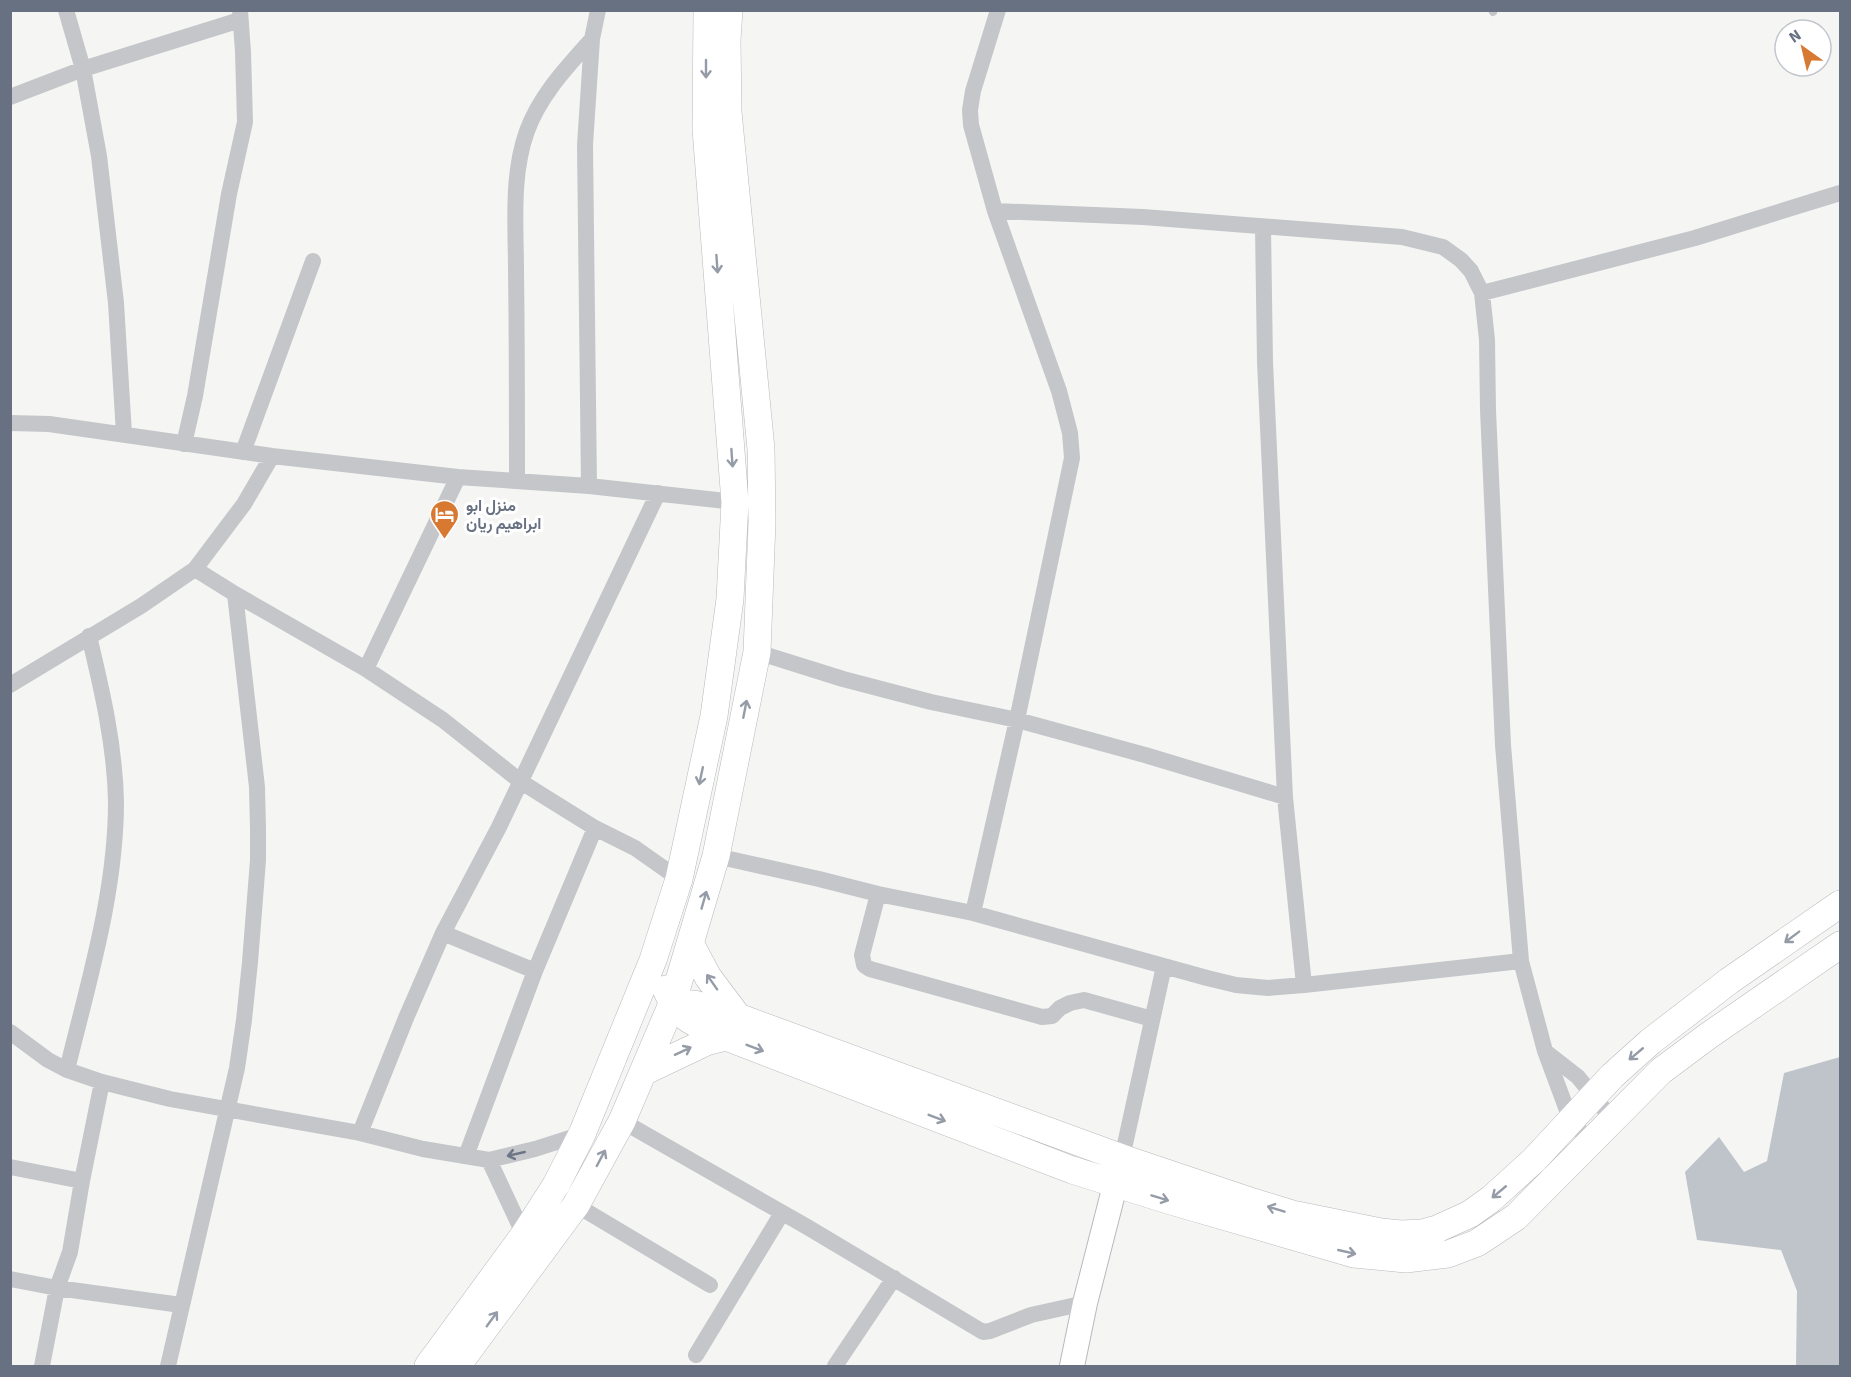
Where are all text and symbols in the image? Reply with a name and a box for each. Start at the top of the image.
north arrow [1773,18,1833,78]
text: N [1785,24,1806,48]
one-way arrow [700,58,712,78]
one-way arrow [711,253,722,273]
one-way arrow [727,448,738,467]
place label: منزل ابو ابراهيم ريان [466,495,541,535]
hotel icon: منزل ابو ابراهيم ريان [429,498,461,540]
one-way arrow [740,700,751,720]
one-way arrow [694,767,706,786]
one-way arrow [699,891,710,910]
one-way arrow [1784,930,1800,943]
one-way arrow [706,975,718,991]
one-way arrow [745,1043,763,1054]
one-way arrow [674,1045,692,1057]
one-way arrow [1629,1047,1644,1061]
one-way arrow [927,1113,946,1124]
one-way arrow [506,1148,525,1160]
one-way arrow [596,1150,607,1168]
one-way arrow [1491,1186,1507,1199]
one-way arrow [1150,1193,1169,1204]
one-way arrow [1267,1203,1286,1214]
one-way arrow [1337,1247,1356,1259]
one-way arrow [486,1312,498,1328]

